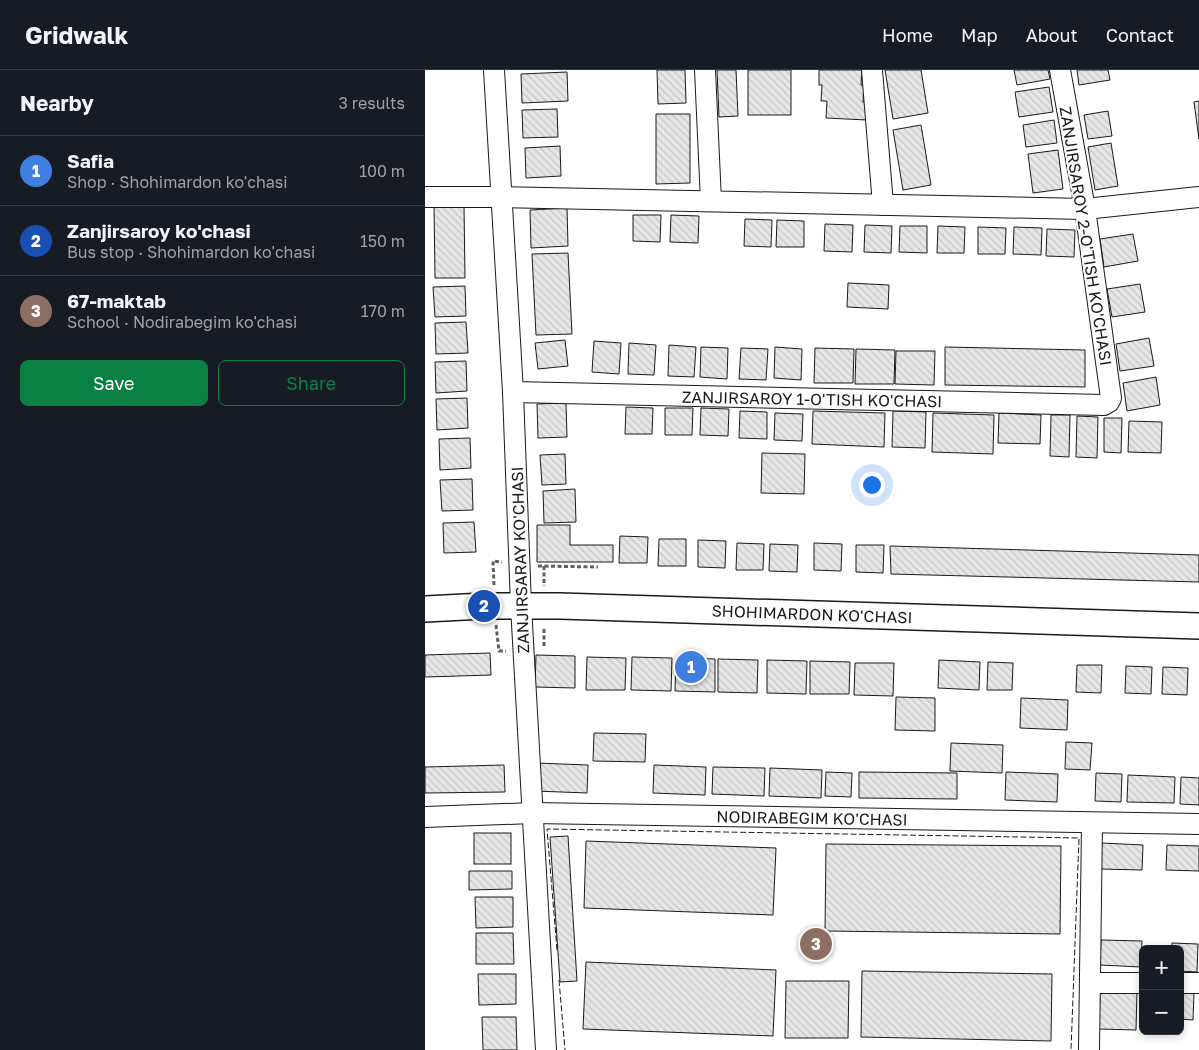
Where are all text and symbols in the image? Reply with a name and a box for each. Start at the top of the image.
text: Gridwalk [25,20,129,49]
text: Home [882,24,933,46]
text: Map [961,24,998,46]
text: About [1026,24,1078,46]
text: Contact [1106,24,1174,46]
text: Nearby [20,90,94,116]
text: 3 results [338,93,405,113]
street label: ZANJIRSAROY 2-O'TISH KO'CHASI [1056,105,1116,367]
text: Safia [67,149,114,172]
text: 1 [32,161,40,181]
text: 100 m [359,161,405,181]
text: Shop · Shohimardon ko'chasi [67,172,288,192]
text: Zanjirsaroy ko'chasi [67,219,251,242]
text: 2 [31,231,41,251]
text: 150 m [360,231,405,251]
text: Bus stop · Shohimardon ko'chasi [67,242,315,262]
text: 67-maktab [67,289,166,312]
text: 3 [31,301,41,321]
text: 170 m [361,301,405,321]
text: School · Nodirabegim ko'chasi [67,312,297,332]
button: Save [20,360,208,406]
button: Share [218,360,405,406]
street label: ZANJIRSAROY 1-O'TISH KO'CHASI [682,387,942,411]
street label: ZANJIRSARAY KO'CHASI [507,466,533,654]
your location [859,472,885,498]
pin: 2 [468,587,500,625]
street label: SHOHIMARDON KO'CHASI [711,600,913,628]
pin: 1 [675,648,707,686]
street label: NODIRABEGIM KO'CHASI [716,806,908,830]
pin: 3 [800,925,832,963]
map controls [1139,945,1184,1035]
button: + [1139,945,1184,990]
button: − [1139,990,1184,1035]

